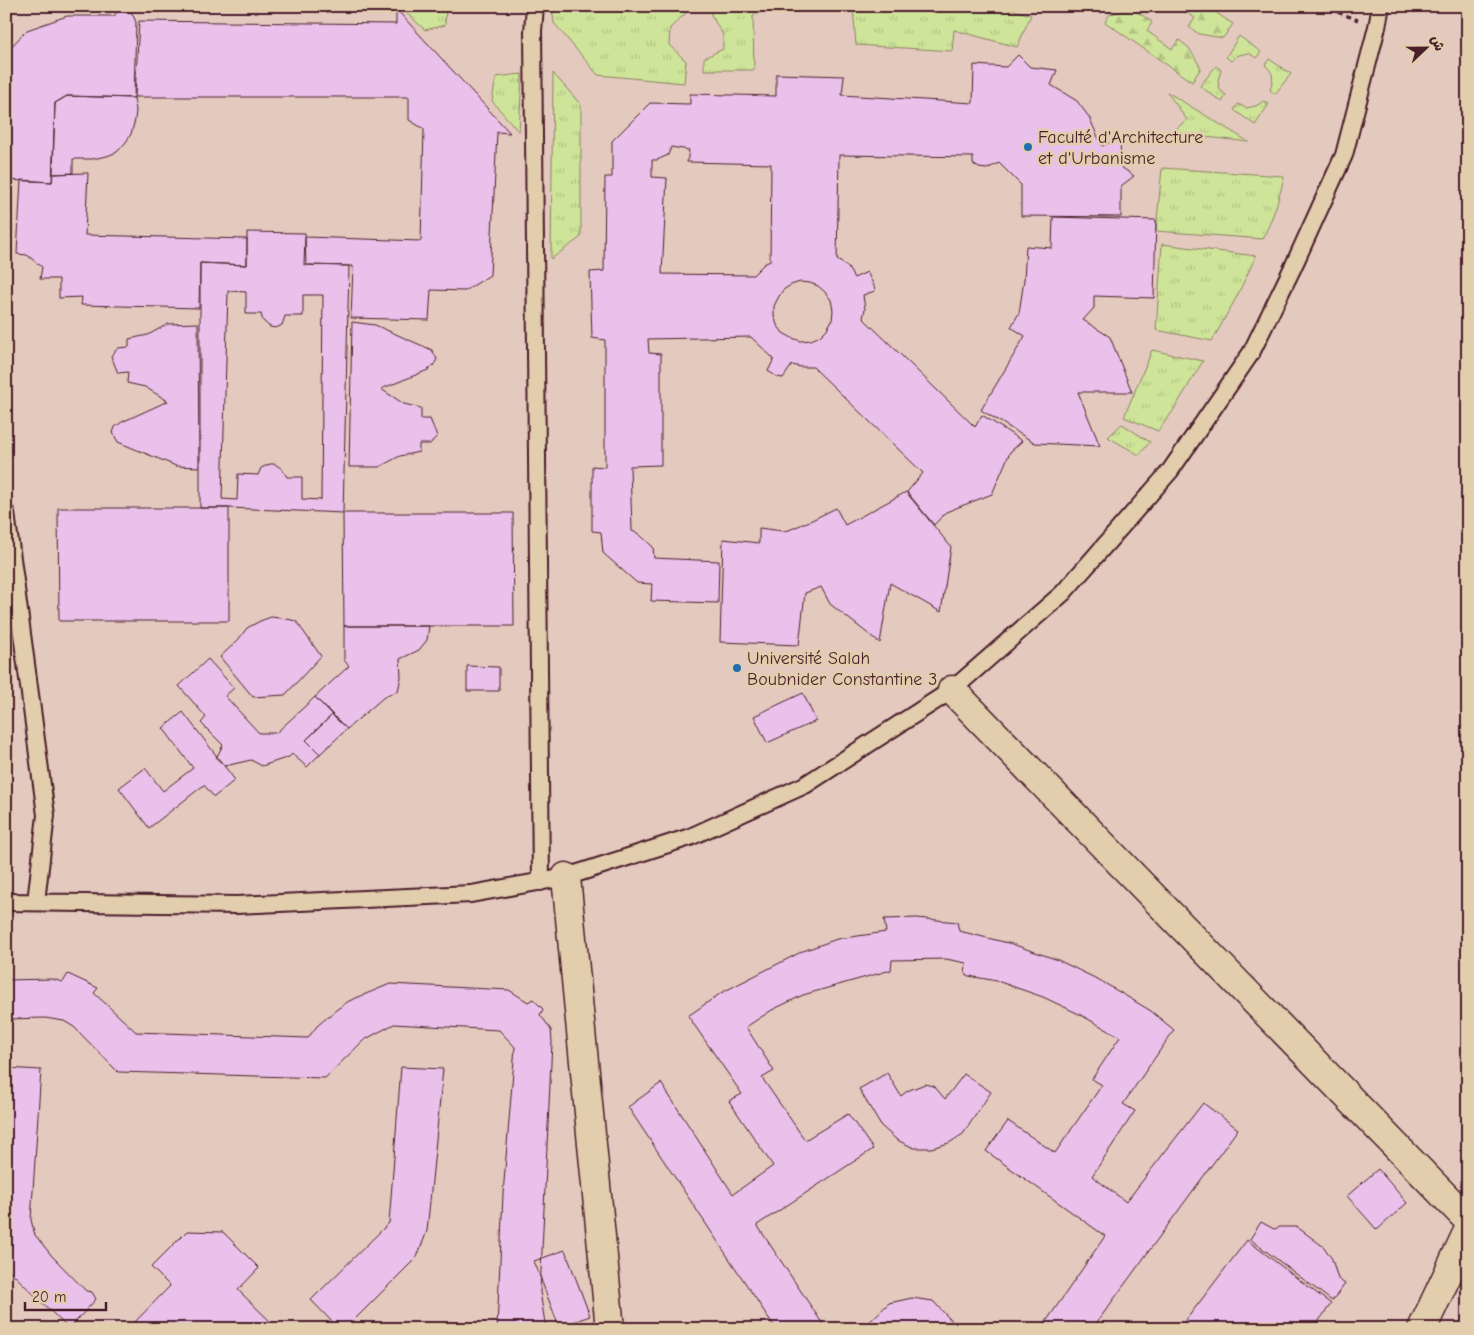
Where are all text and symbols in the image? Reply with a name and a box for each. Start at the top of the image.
north arrow [1402,22,1452,72]
text: ش [1427,33,1448,54]
place label: Faculté d'Architecture et d'Urbanisme [1038,127,1203,169]
marker: Faculté d'Architecture et d'Urbanisme [1022,141,1034,153]
place label: Université Salah Boubnider Constantine 3 [747,648,937,690]
marker: Université Salah Boubnider Constantine 3 [731,662,743,674]
scale bar [25,1280,106,1312]
text: 20 m [32,1288,66,1306]

